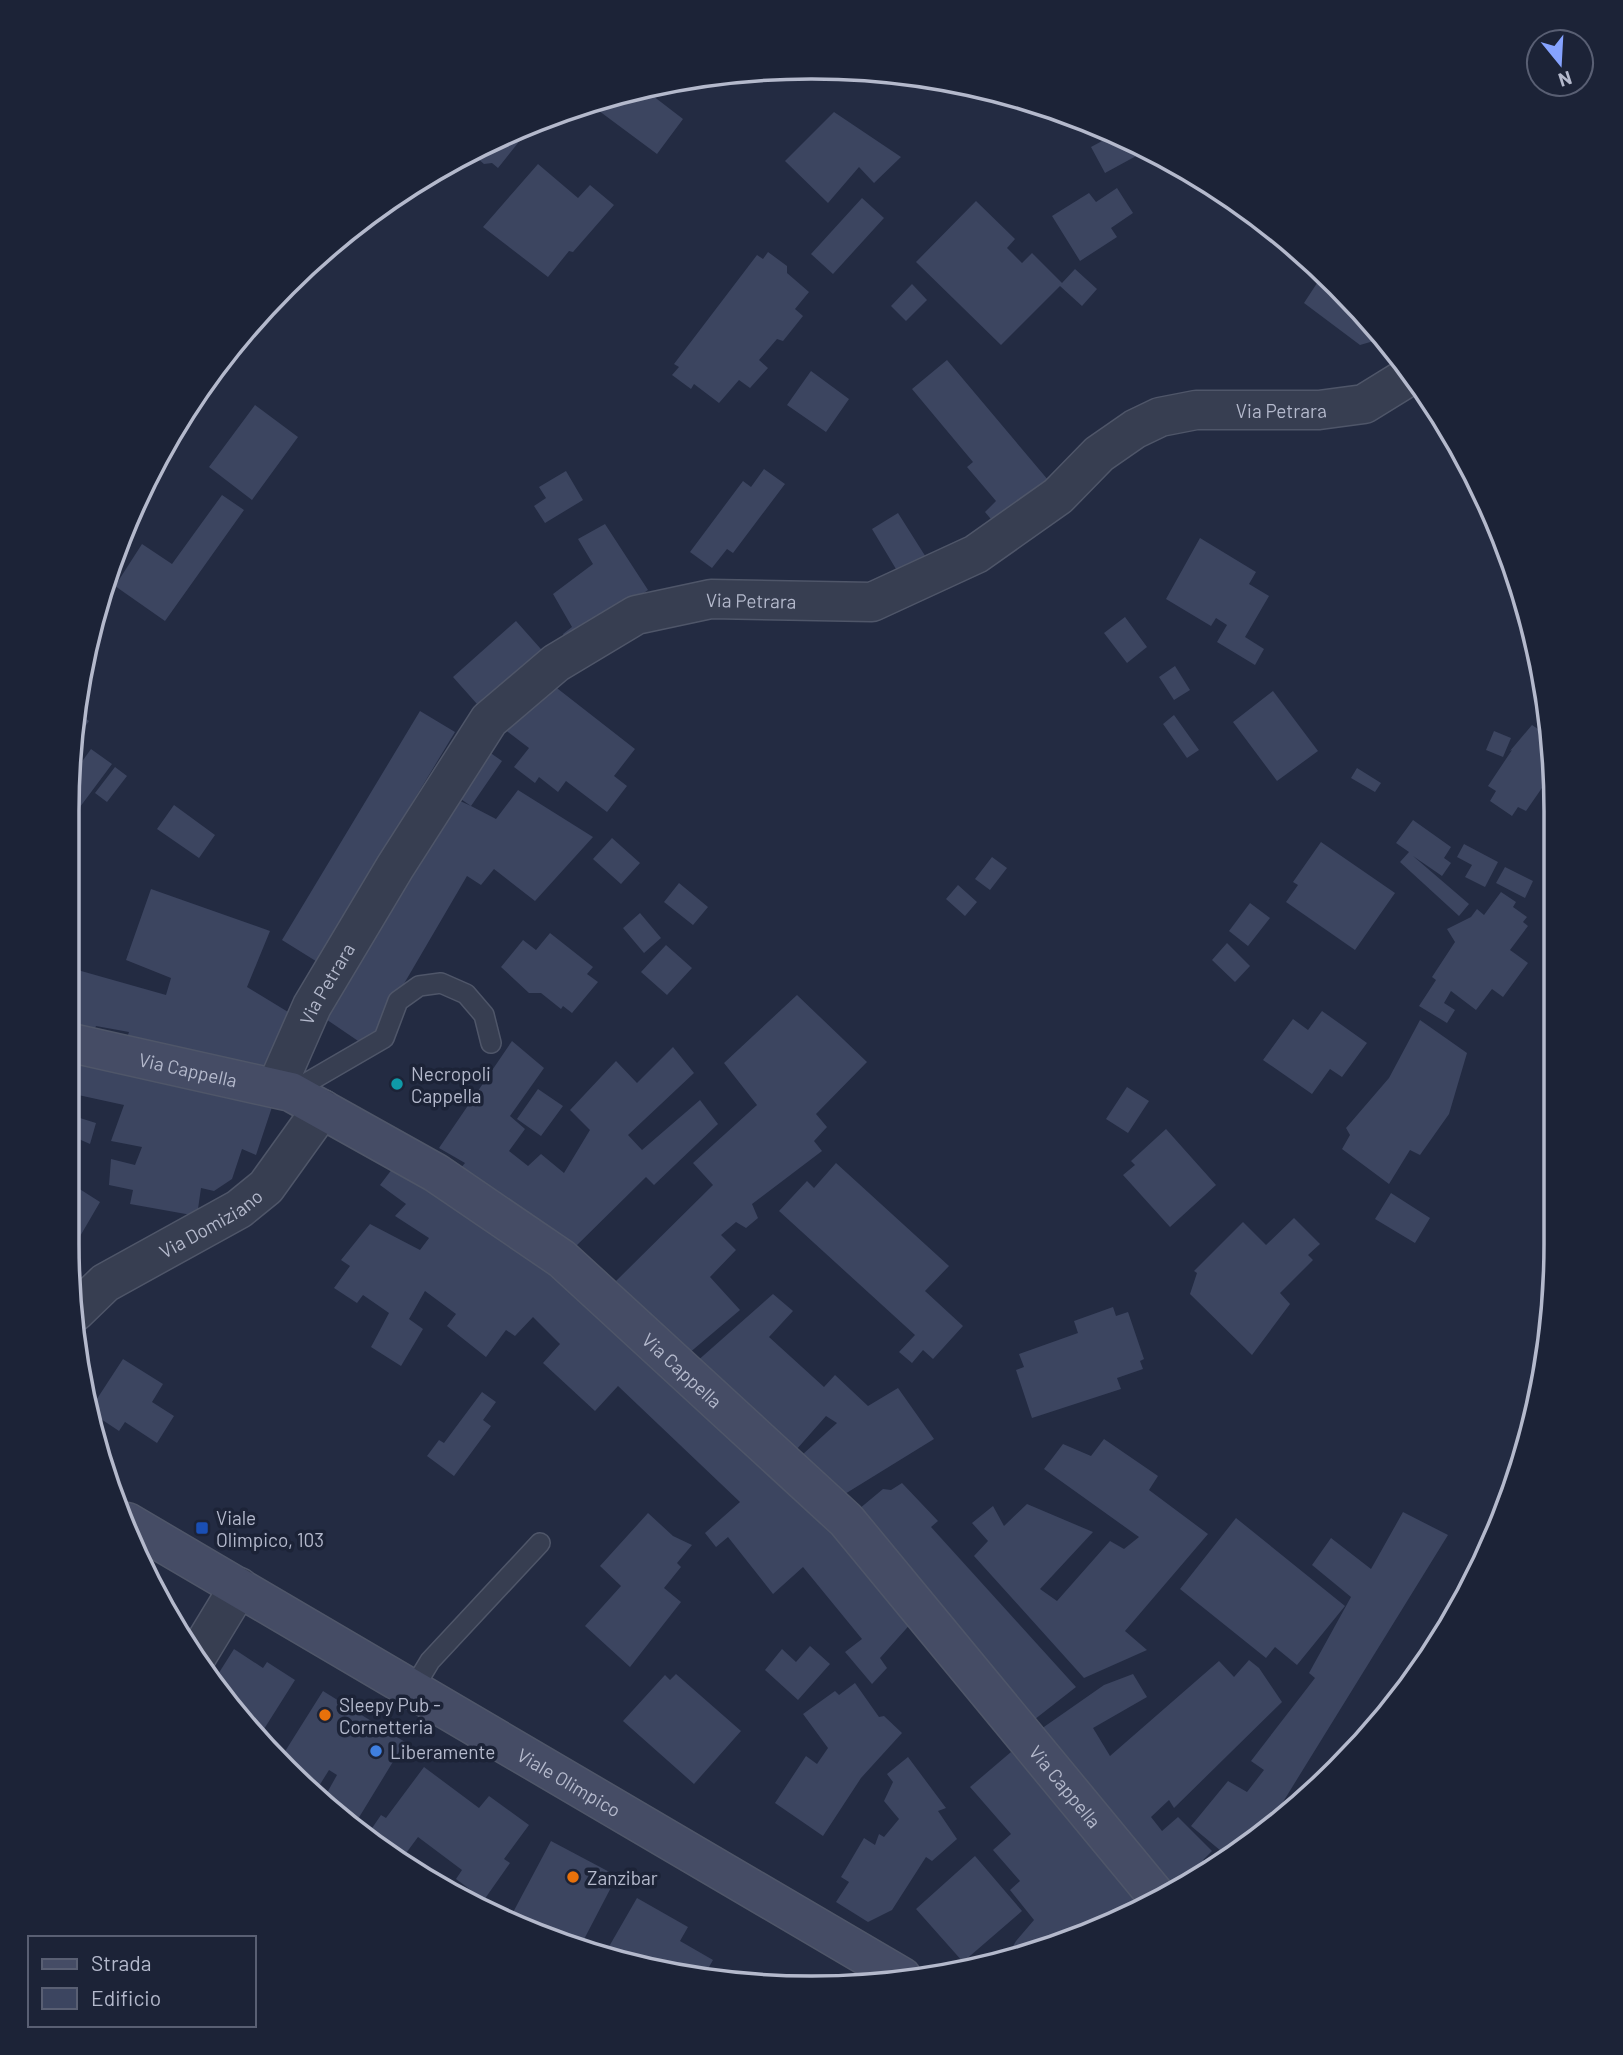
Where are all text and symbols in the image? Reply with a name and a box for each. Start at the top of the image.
north arrow [1525,28,1595,98]
text: N [1556,67,1575,93]
street label: Via Petrara [1236,398,1328,422]
street label: Via Petrara [706,587,797,612]
street label: Via Petrara [294,938,359,1028]
street label: Via Cappella [137,1047,239,1091]
place label: Necropoli Cappella [411,1062,491,1107]
marker: Necropoli Cappella [389,1076,405,1092]
street label: Via Domiziano [155,1184,266,1262]
street label: Via Cappella [638,1328,727,1412]
place label: Viale Olimpico, 103 [216,1506,324,1551]
marker: Viale Olimpico, 103 [194,1520,210,1536]
place label: Sleepy Pub - Cornetteria [339,1693,441,1738]
marker: Sleepy Pub - Cornetteria [317,1707,333,1723]
place label: Liberamente [390,1740,495,1763]
street label: Via Cappella [1025,1740,1107,1832]
street label: Viale Olimpico [513,1742,625,1821]
marker: Liberamente [368,1743,384,1759]
place label: Zanzibar [587,1866,658,1889]
marker: Zanzibar [565,1869,581,1885]
legend [28,1936,256,2027]
text: Strada [91,1950,151,1975]
text: Edificio [91,1985,161,2010]

